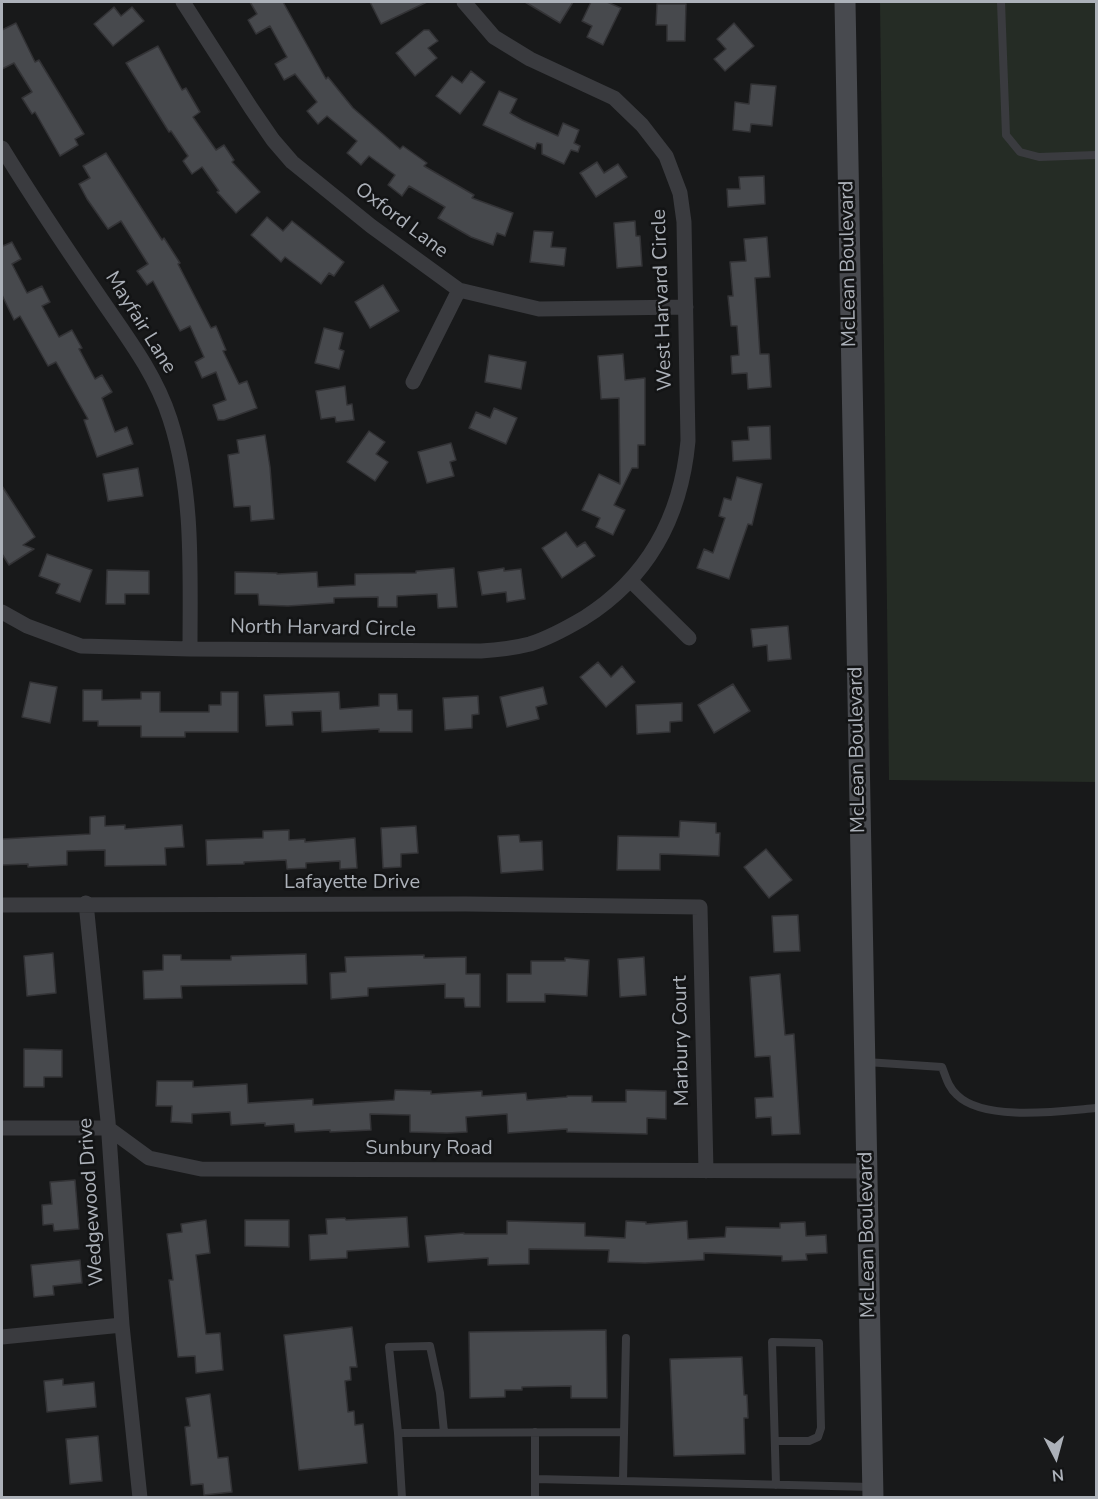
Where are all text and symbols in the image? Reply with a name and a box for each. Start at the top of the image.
street label: Oxford Lane [350,178,452,264]
street label: McLean Boulevard [836,181,862,347]
street label: West Harvard Circle [648,209,678,391]
street label: Mayfair Lane [99,268,181,378]
street label: North Harvard Circle [230,615,416,643]
street label: McLean Boulevard [845,667,871,833]
street label: Lafayette Drive [284,871,420,895]
street label: Marbury Court [669,975,695,1107]
street label: Wedgewood Drive [74,1117,110,1287]
street label: Sunbury Road [365,1137,493,1161]
street label: McLean Boulevard [855,1152,881,1318]
north arrow [1026,1427,1086,1487]
text: N [1051,1463,1065,1486]

